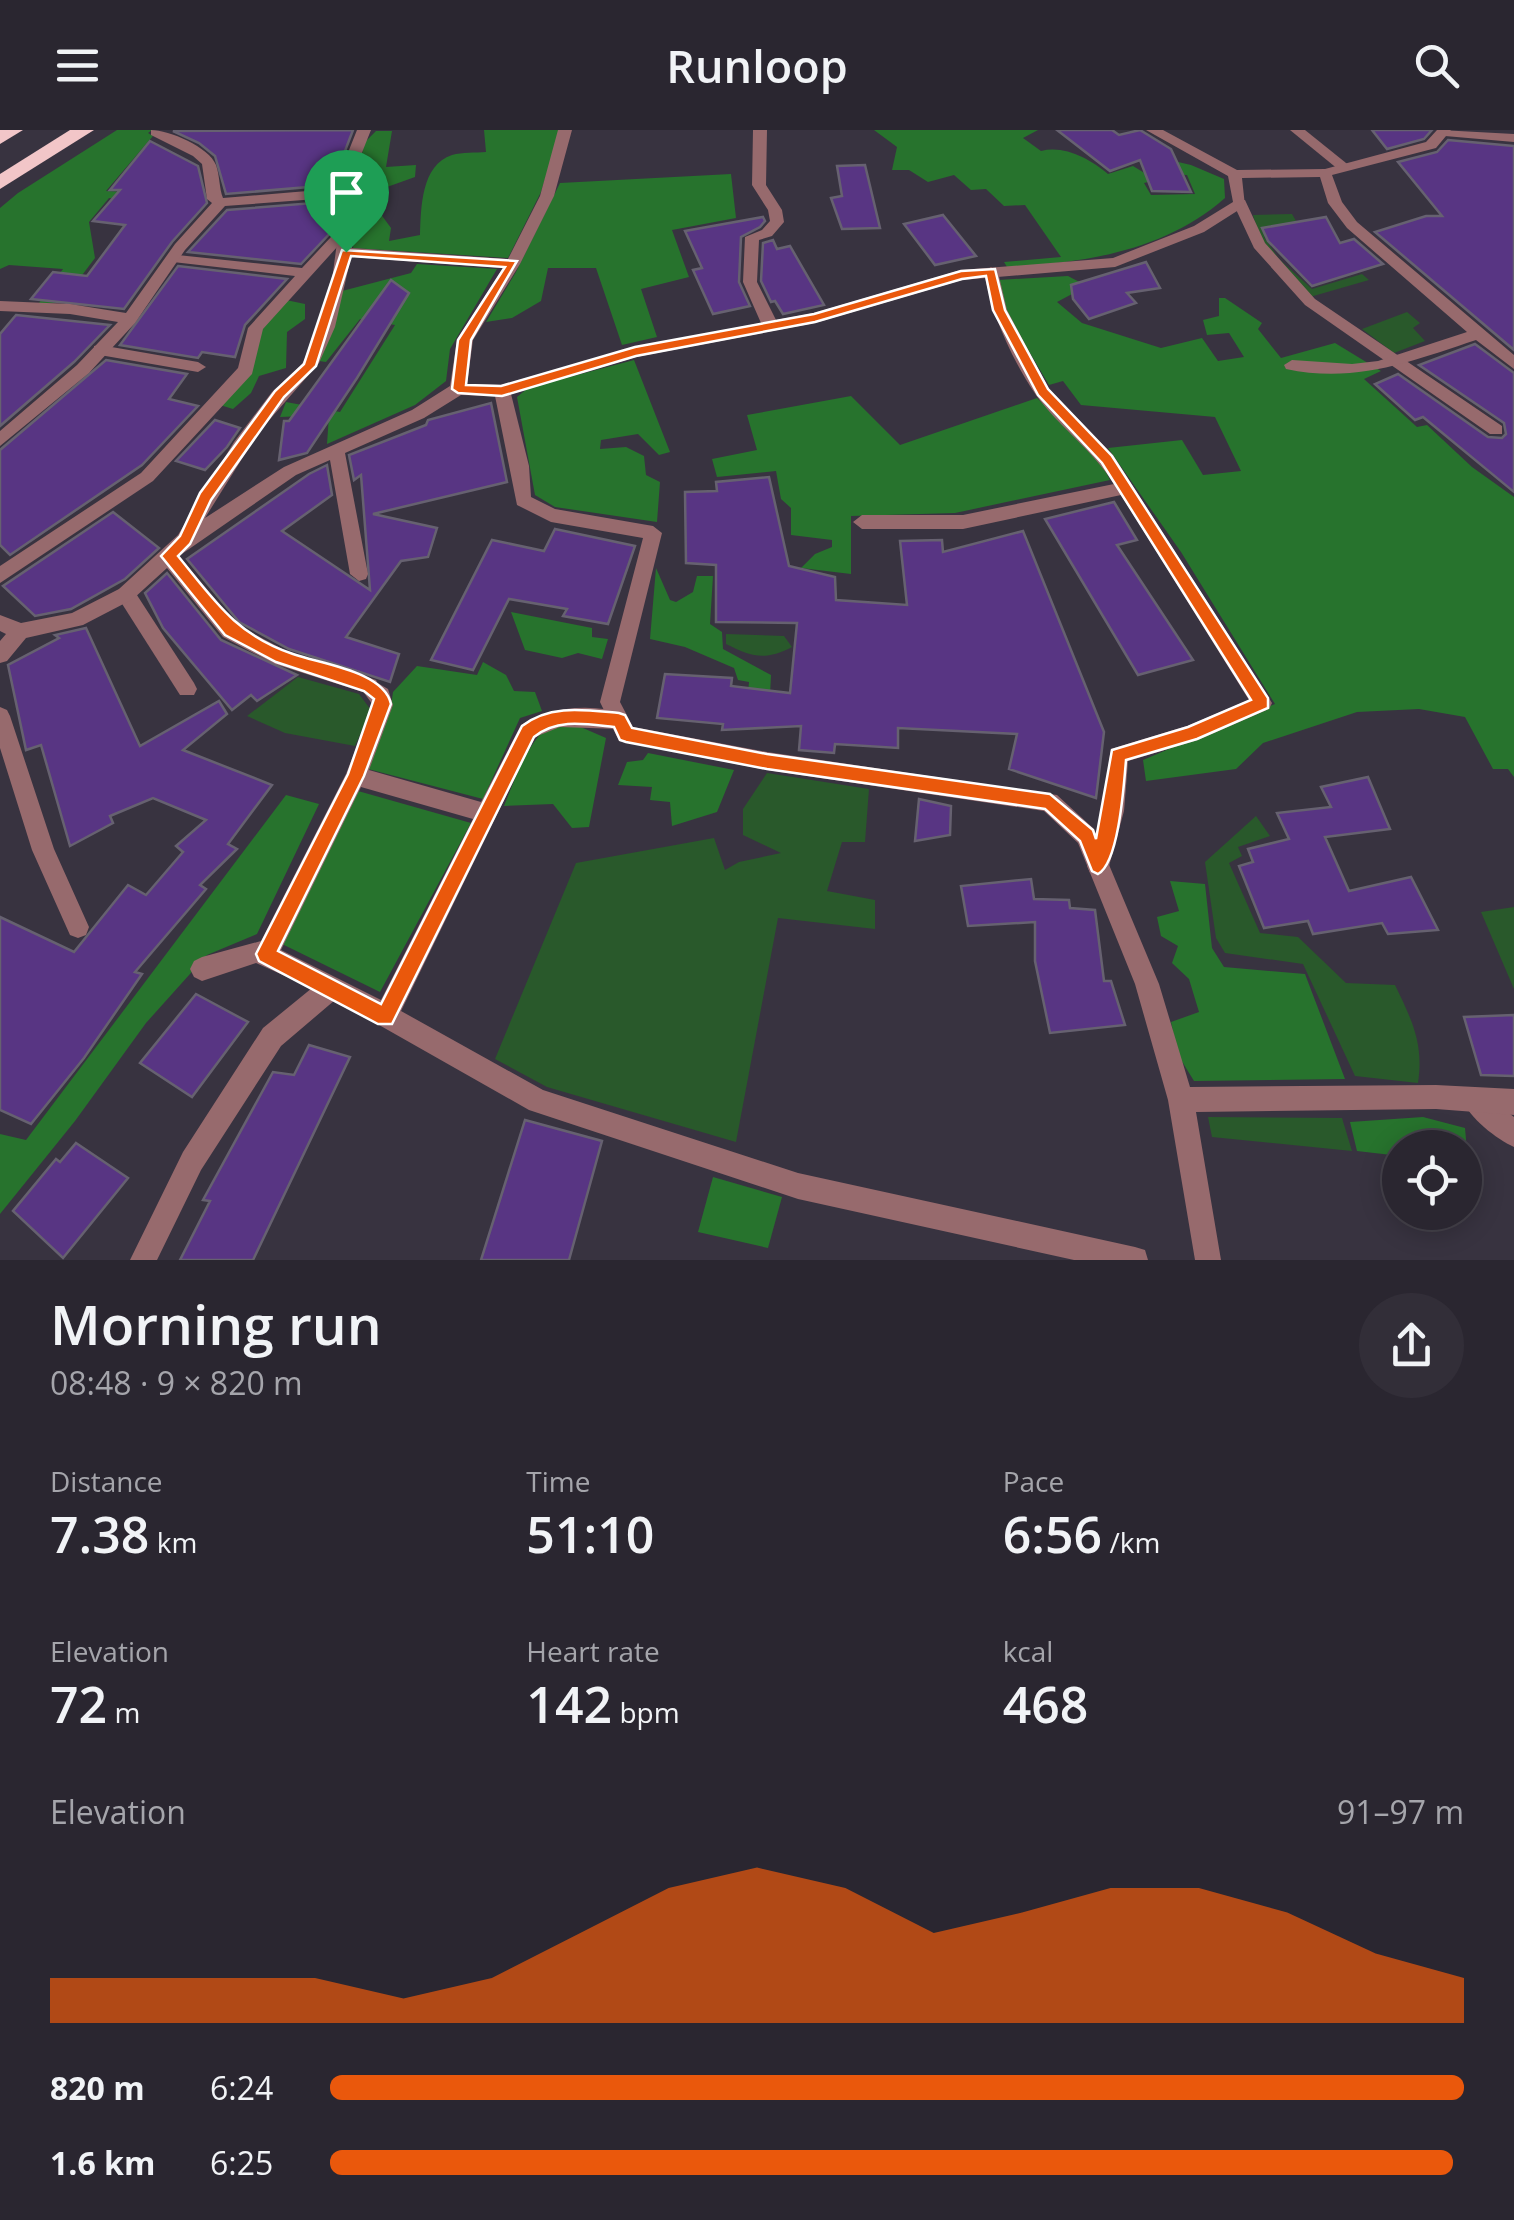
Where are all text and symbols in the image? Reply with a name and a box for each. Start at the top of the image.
text: Runloop [666,35,848,96]
icon: menu [50,38,105,93]
icon: search [1409,38,1464,93]
pin [304,150,389,253]
icon: arrive [319,165,374,220]
map controls [1382,1130,1482,1230]
button: locate [1382,1130,1482,1230]
text: Morning run [50,1286,382,1361]
button: share [1359,1293,1464,1398]
text: 08:48 · 9 × 820 m [50,1361,303,1404]
text: Distance [50,1462,163,1500]
text: Time [526,1462,590,1500]
text: Pace [1003,1462,1064,1500]
text: 7.38 [50,1500,149,1568]
text: 51:10 [526,1500,654,1568]
text: 6:56 [1003,1500,1102,1568]
text: km [149,1523,197,1561]
text: /km [1102,1523,1160,1561]
text: Elevation [50,1632,169,1670]
text: Heart rate [526,1632,660,1670]
text: kcal [1003,1632,1053,1670]
text: 72 [50,1670,107,1738]
text: 142 [526,1670,612,1738]
text: 468 [1003,1670,1088,1738]
text: m [107,1693,140,1731]
text: bpm [612,1693,680,1731]
text: Elevation [50,1790,186,1833]
text: 91–97 m [1337,1790,1464,1833]
text: 820 m [50,2066,145,2109]
text: 6:24 [210,2066,273,2109]
text: 1.6 km [50,2141,155,2184]
text: 6:25 [210,2141,273,2184]

